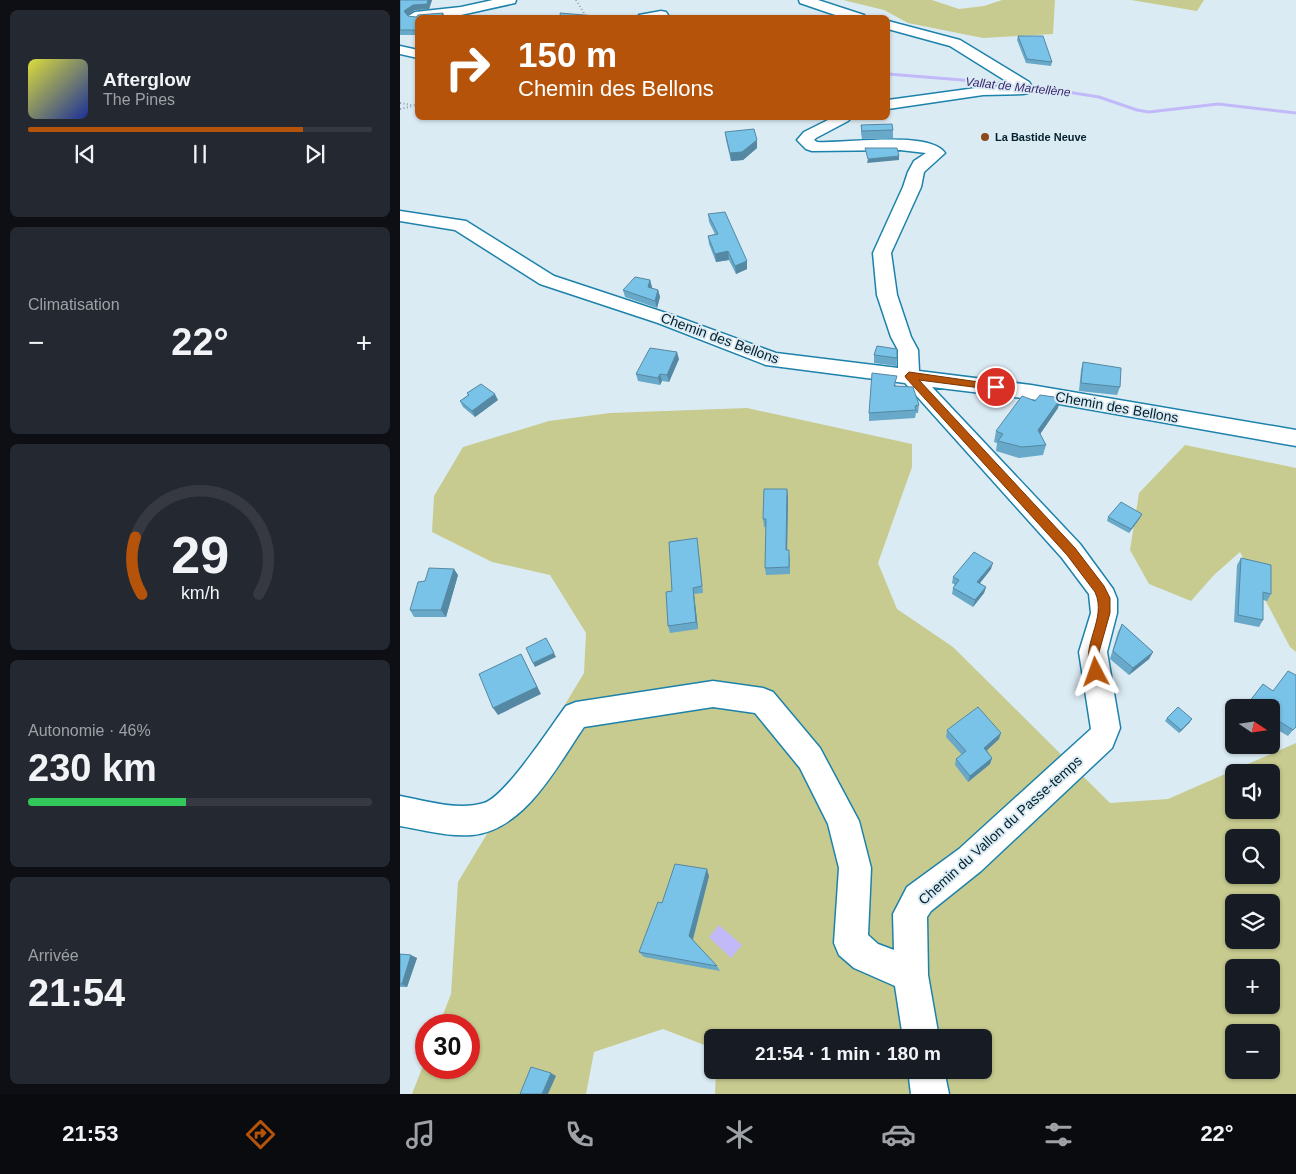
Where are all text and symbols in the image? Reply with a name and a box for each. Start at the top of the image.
icon: right [435,35,500,100]
text: 150 m [518,35,617,74]
text: Afterglow [103,69,191,90]
water label: Vallat de Martellène [965,75,1072,100]
text: Chemin des Bellons [518,76,714,101]
text: The Pines [103,91,175,108]
marker: La Bastide Neuve [979,131,991,143]
place label: La Bastide Neuve [995,131,1087,143]
icon: previous [71,140,99,168]
icon: pause [186,140,214,168]
icon: next [301,140,329,168]
text: Climatisation [28,296,120,313]
street label: Chemin des Bellons [659,309,781,367]
text: 22° [171,321,229,363]
text: − [28,327,44,358]
text: + [356,327,372,358]
pin [975,366,1017,408]
icon: arrive [982,373,1010,401]
street label: Chemin des Bellons [1054,388,1180,426]
text: 29 [171,526,229,584]
text: km/h [181,583,219,603]
position arrow [1069,645,1121,697]
north arrow [1225,699,1280,754]
map controls [1225,699,1280,1079]
text: Autonomie · 46% [28,722,151,739]
text: 230 km [28,747,157,789]
street label: Chemin du Vallon du Passe-temps [915,752,1085,908]
button: sound [1225,764,1280,819]
button: search [1225,829,1280,884]
button: layers [1225,894,1280,949]
text: Arrivée [28,947,79,964]
button: + [1225,959,1280,1014]
text: 21:54 [28,972,125,1014]
speed limit sign: 30 [415,1014,480,1079]
button: − [1225,1024,1280,1079]
text: 21:54 · 1 min · 180 m [755,1043,941,1064]
icon: directions [243,1117,278,1152]
icon: music [403,1117,438,1152]
icon: phone [562,1117,597,1152]
icon: climate [722,1117,757,1152]
icon: car [881,1117,916,1152]
icon: filters [1041,1117,1076,1152]
text: 21:53 [62,1121,119,1146]
text: 22° [1200,1121,1234,1146]

